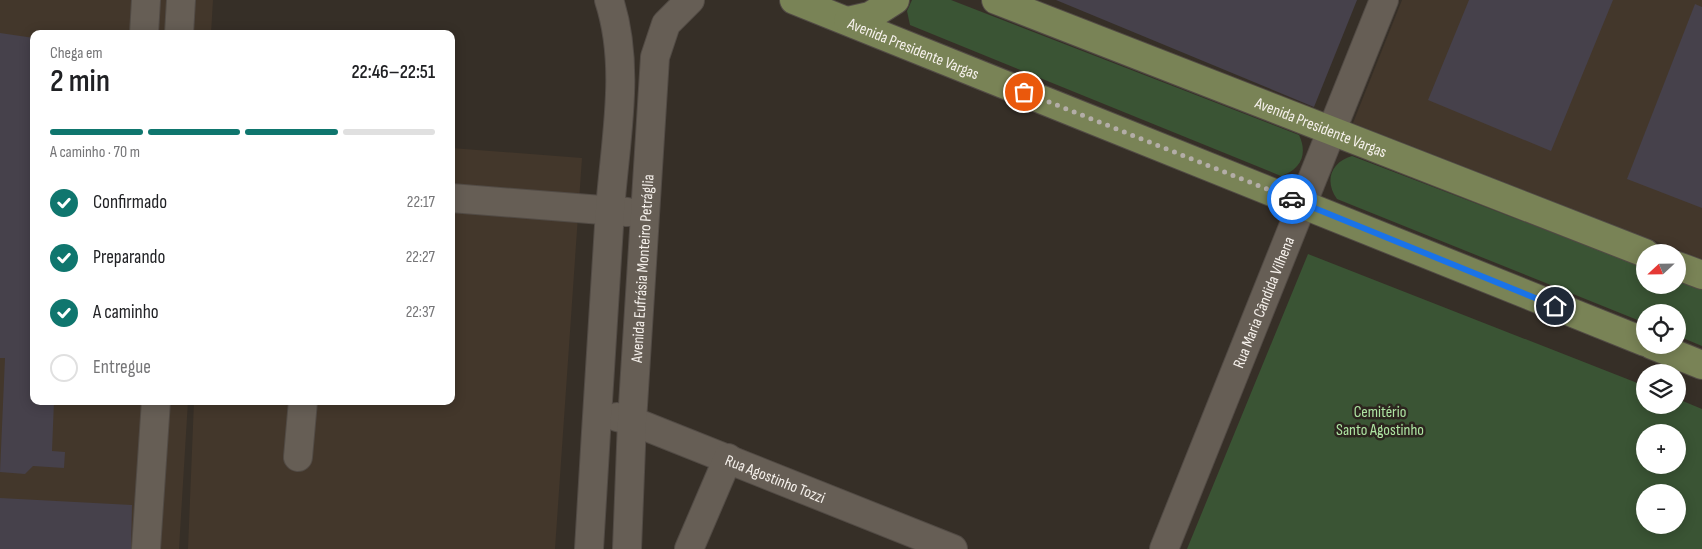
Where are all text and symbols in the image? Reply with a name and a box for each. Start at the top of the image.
street label: Avenida Presidente Vargas [844,14,982,84]
text: Chega em [50,44,103,63]
text: 22:46–22:51 [351,61,435,84]
text: 2 min [50,62,110,101]
pin [1003,71,1045,113]
icon: bag [1010,78,1038,106]
street label: Avenida Presidente Vargas [1251,94,1389,162]
text: A caminho · 70 m [50,143,140,162]
street label: Avenida Eufrásia Monteiro Petráglia [628,174,659,364]
courier [1267,174,1317,224]
icon: car [1278,185,1306,213]
icon: check [50,189,78,217]
text: Confirmado [93,191,167,214]
text: 22:17 [407,193,435,212]
street label: Rua Maria Cândida Vilhena [1229,234,1299,371]
icon: check [50,244,78,272]
north arrow [1636,244,1686,294]
map controls [1636,244,1686,534]
text: Preparando [93,246,165,269]
text: 22:27 [406,248,435,267]
pin [1534,285,1576,327]
icon: home [1541,292,1569,320]
icon: check [50,299,78,327]
text: A caminho [93,301,159,324]
text: 22:37 [406,303,435,322]
button: locate [1636,304,1686,354]
text: Entregue [93,356,151,379]
button: layers [1636,364,1686,414]
park label: Cemitério Santo Agostinho [1336,403,1424,440]
button: + [1636,424,1686,474]
street label: Rua Agostinho Tozzi [722,451,828,508]
button: − [1636,484,1686,534]

